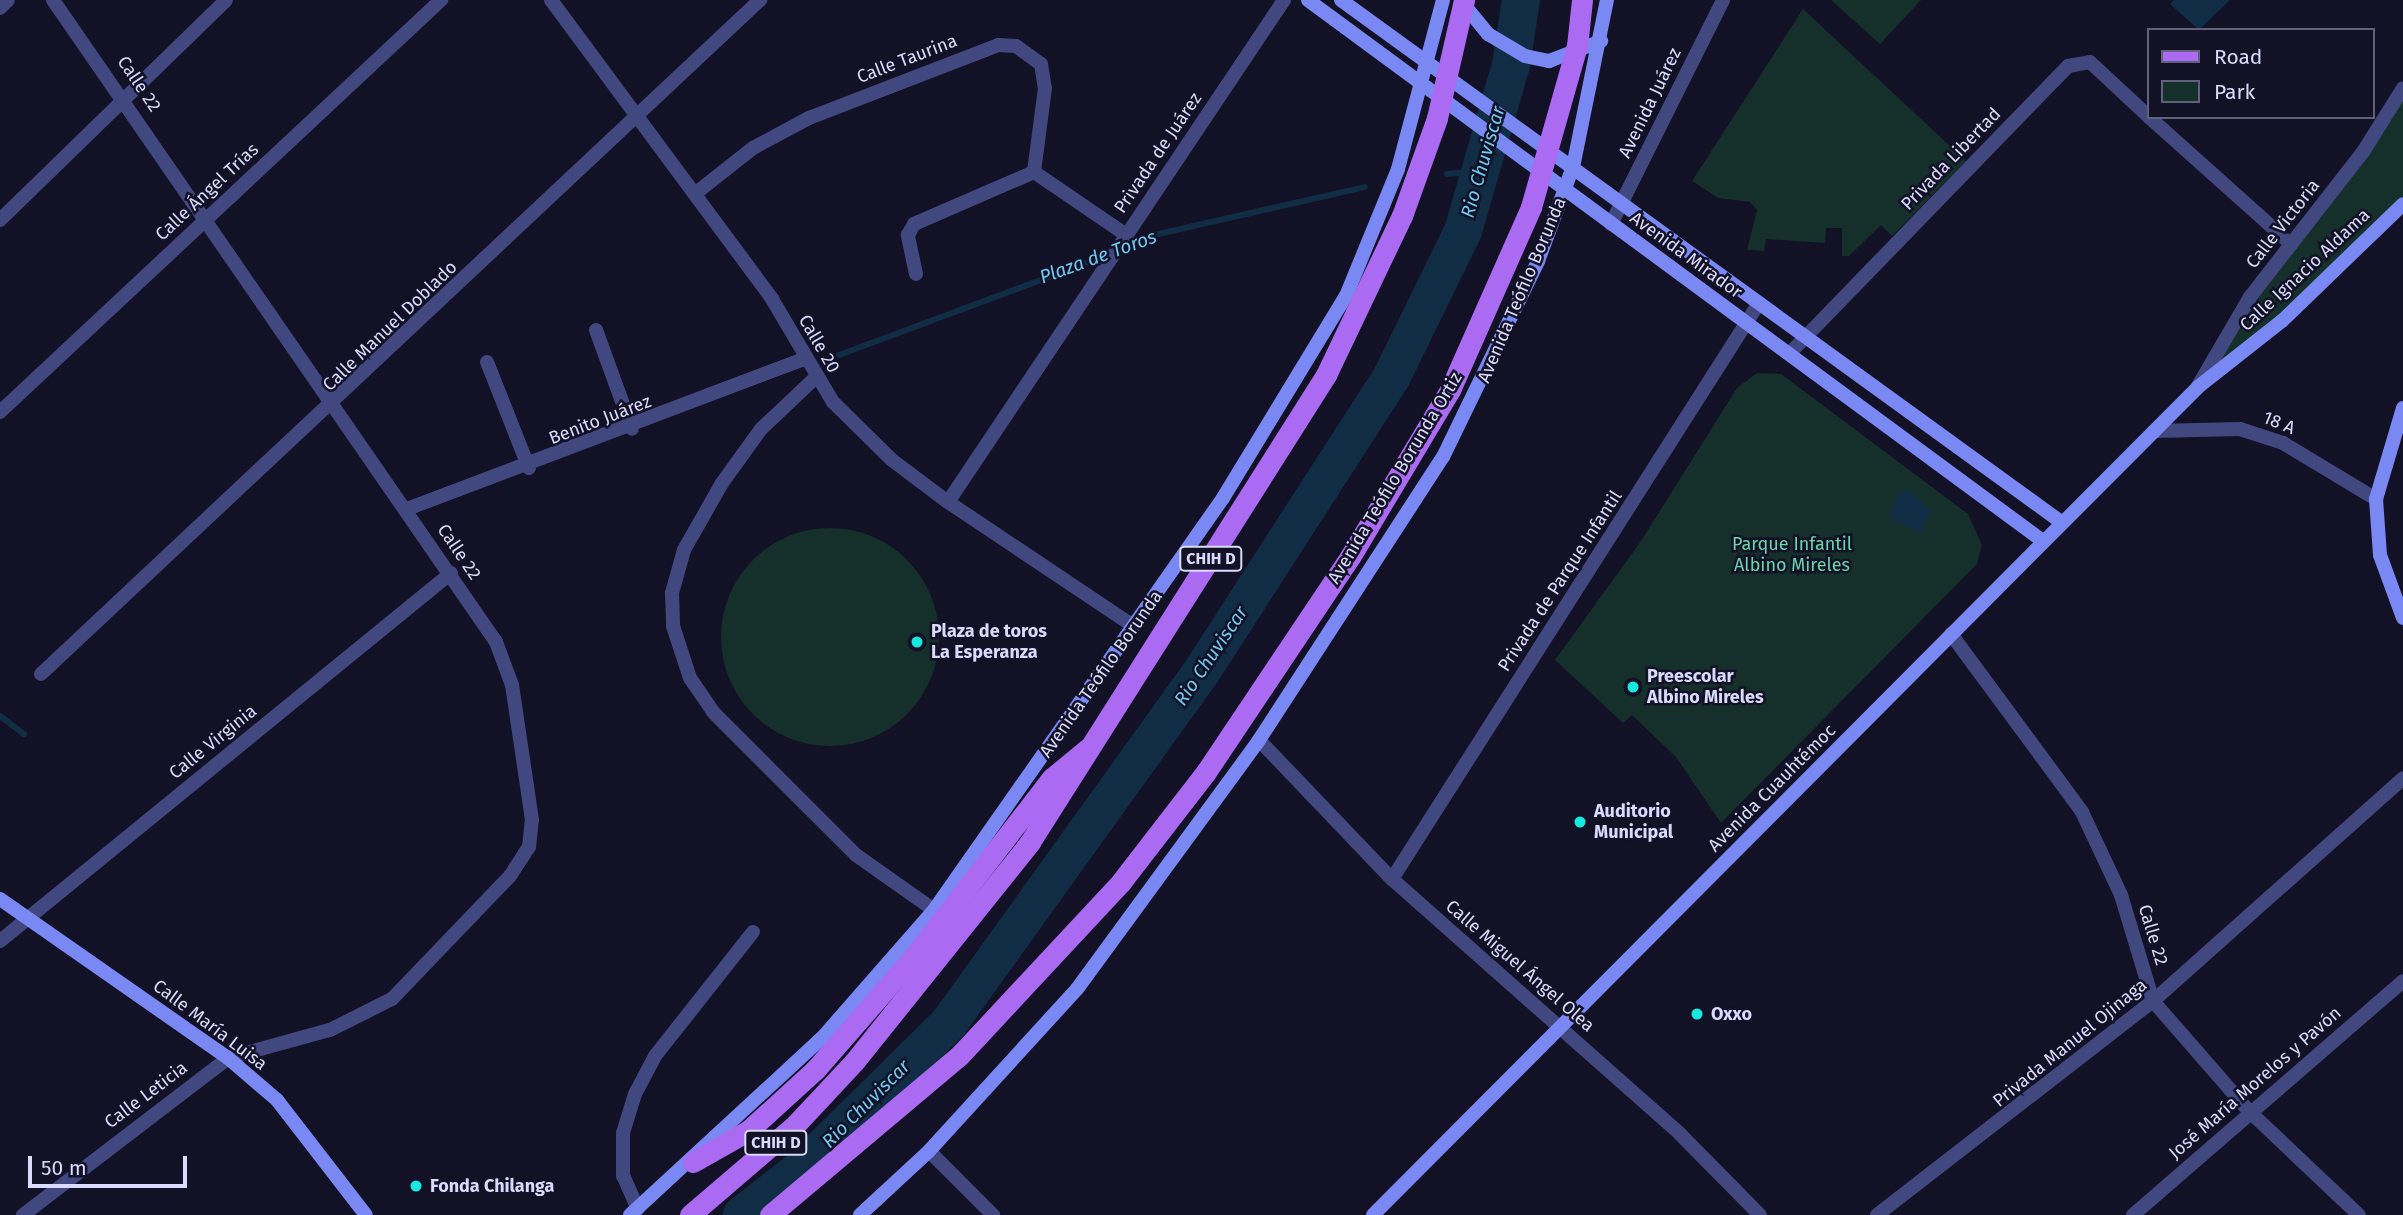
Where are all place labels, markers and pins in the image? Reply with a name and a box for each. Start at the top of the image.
place label: Plaza de toros La Esperanza [931,621,1047,664]
marker: Plaza de toros La Esperanza [909,634,925,650]
place label: Preescolar Albino Mireles [1647,666,1764,708]
marker: Preescolar Albino Mireles [1625,679,1641,695]
place label: Auditorio Municipal [1594,801,1673,844]
marker: Auditorio Municipal [1572,814,1588,830]
place label: Oxxo [1711,1003,1752,1025]
marker: Oxxo [1689,1006,1705,1022]
place label: Fonda Chilanga [430,1175,554,1197]
marker: Fonda Chilanga [408,1178,424,1194]

